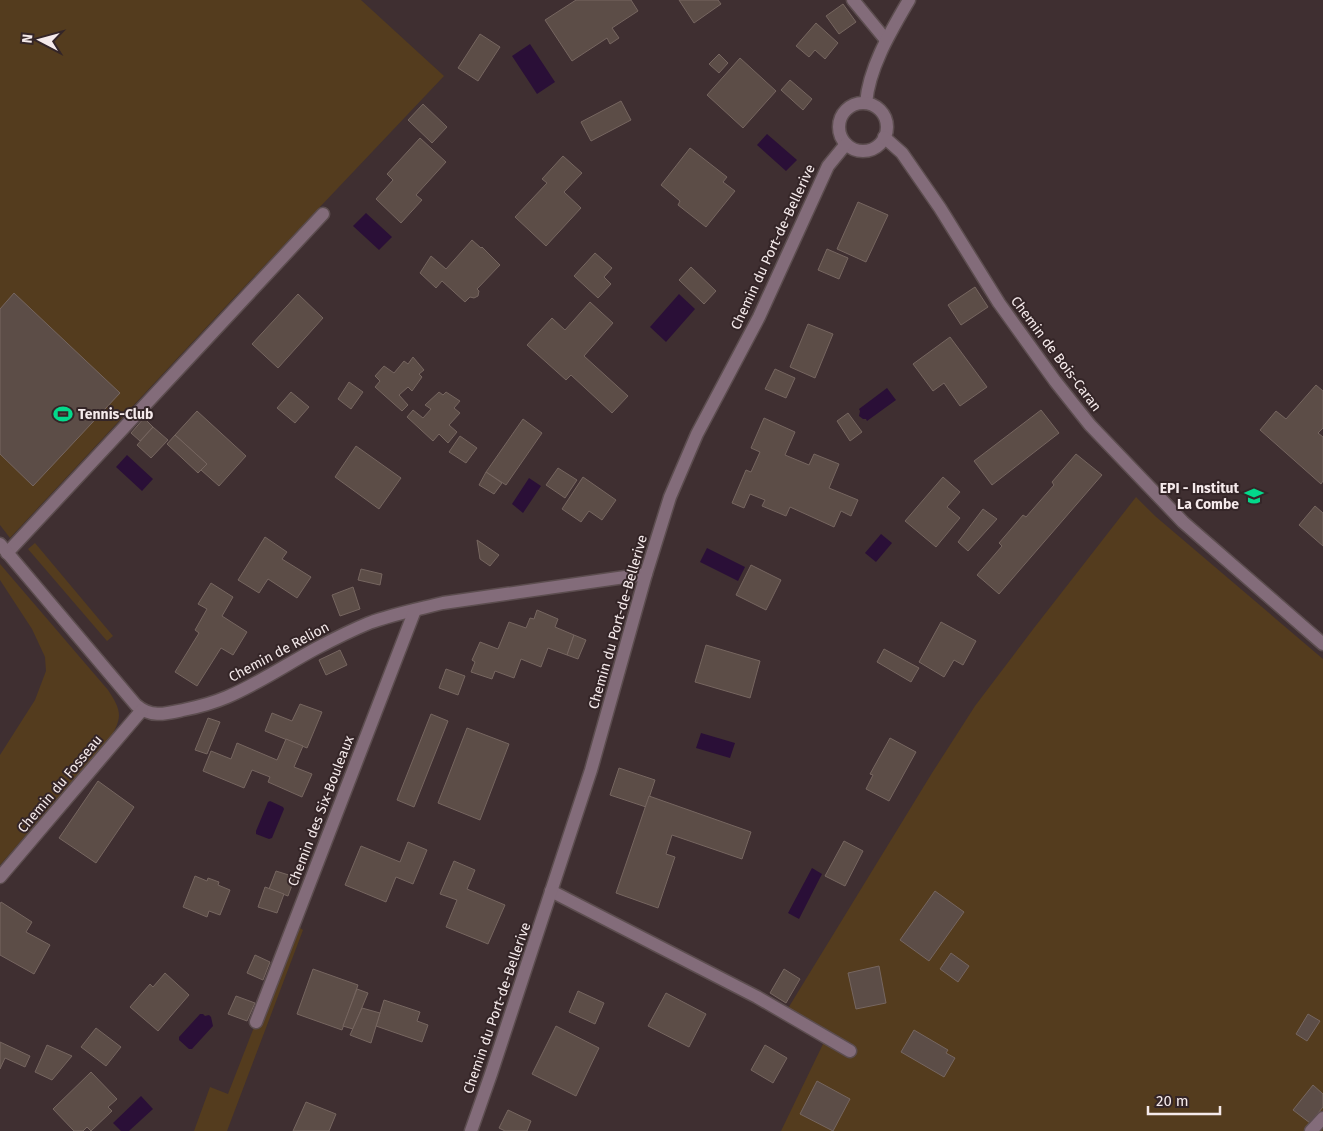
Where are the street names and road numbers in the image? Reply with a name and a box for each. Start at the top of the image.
street label: Chemin du Port-de-Bellerive [727,162,819,332]
street label: Chemin de Bois-Caran [1007,293,1105,415]
street label: Chemin du Port-de-Bellerive [585,533,651,711]
street label: Chemin de Relion [226,618,332,686]
street label: Chemin du Fosseau [14,732,106,836]
street label: Chemin des Six-Bouleaux [284,733,358,889]
street label: Chemin du Port-de-Bellerive [460,920,534,1096]

